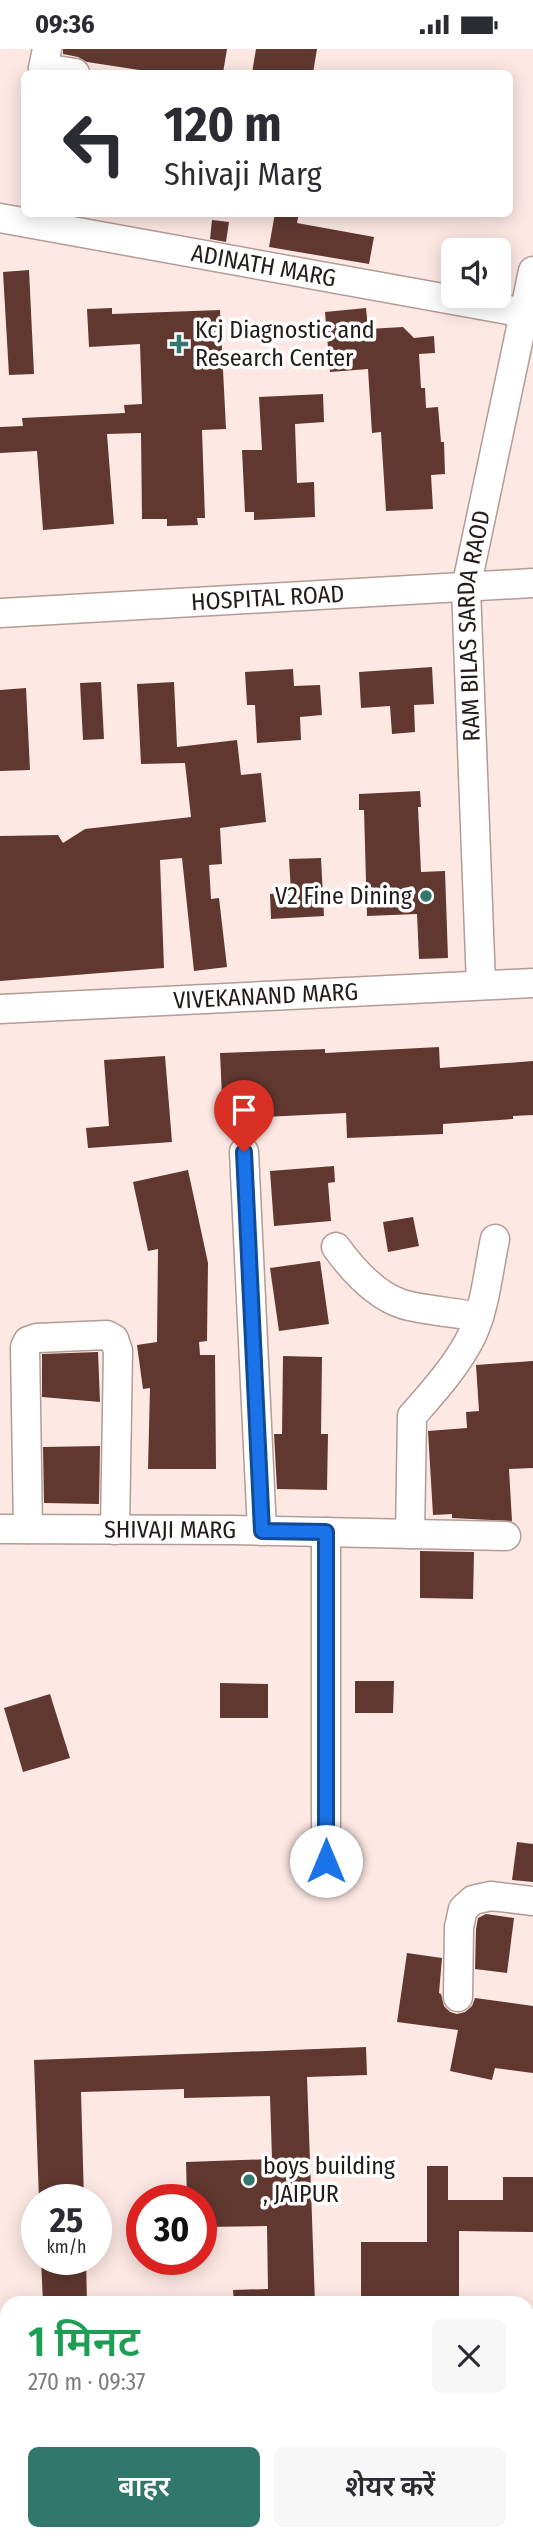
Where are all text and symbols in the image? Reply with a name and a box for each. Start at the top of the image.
text: 09:36 [35,9,95,40]
text: 120 m [164,95,282,154]
icon: left [49,98,140,189]
text: Shivaji Marg [164,155,322,193]
map controls [441,238,511,308]
button: sound [441,238,511,308]
street label: ADINATH MARG [189,239,338,293]
place label: Kcj Diagnostic and Research Center [195,316,375,372]
marker: Kcj Diagnostic and Research Center [169,334,189,354]
street label: RAM BILAS SARDA RAOD [452,508,496,742]
street label: HOSPITAL ROAD [190,580,345,616]
place label: V2 Fine Dining [275,882,413,910]
marker: V2 Fine Dining [418,888,434,904]
street label: VIVEKANAND MARG [173,978,359,1015]
pin [214,1080,274,1152]
icon: arrive [225,1091,263,1129]
street label: SHIVAJI MARG [104,1515,236,1544]
position arrow [289,1824,363,1898]
place label: boys building , JAIPUR [263,2152,396,2208]
marker: boys building , JAIPUR [241,2172,257,2188]
speed limit sign: 30 [126,2184,217,2275]
text: 25 [50,2199,83,2241]
text: km/h [46,2236,87,2258]
text: 1 मिनट [28,2317,140,2367]
button: close [432,2319,506,2393]
text: 270 m · 09:37 [28,2368,145,2396]
button: बाहर [28,2447,260,2527]
button: शेयर करें [274,2447,506,2527]

